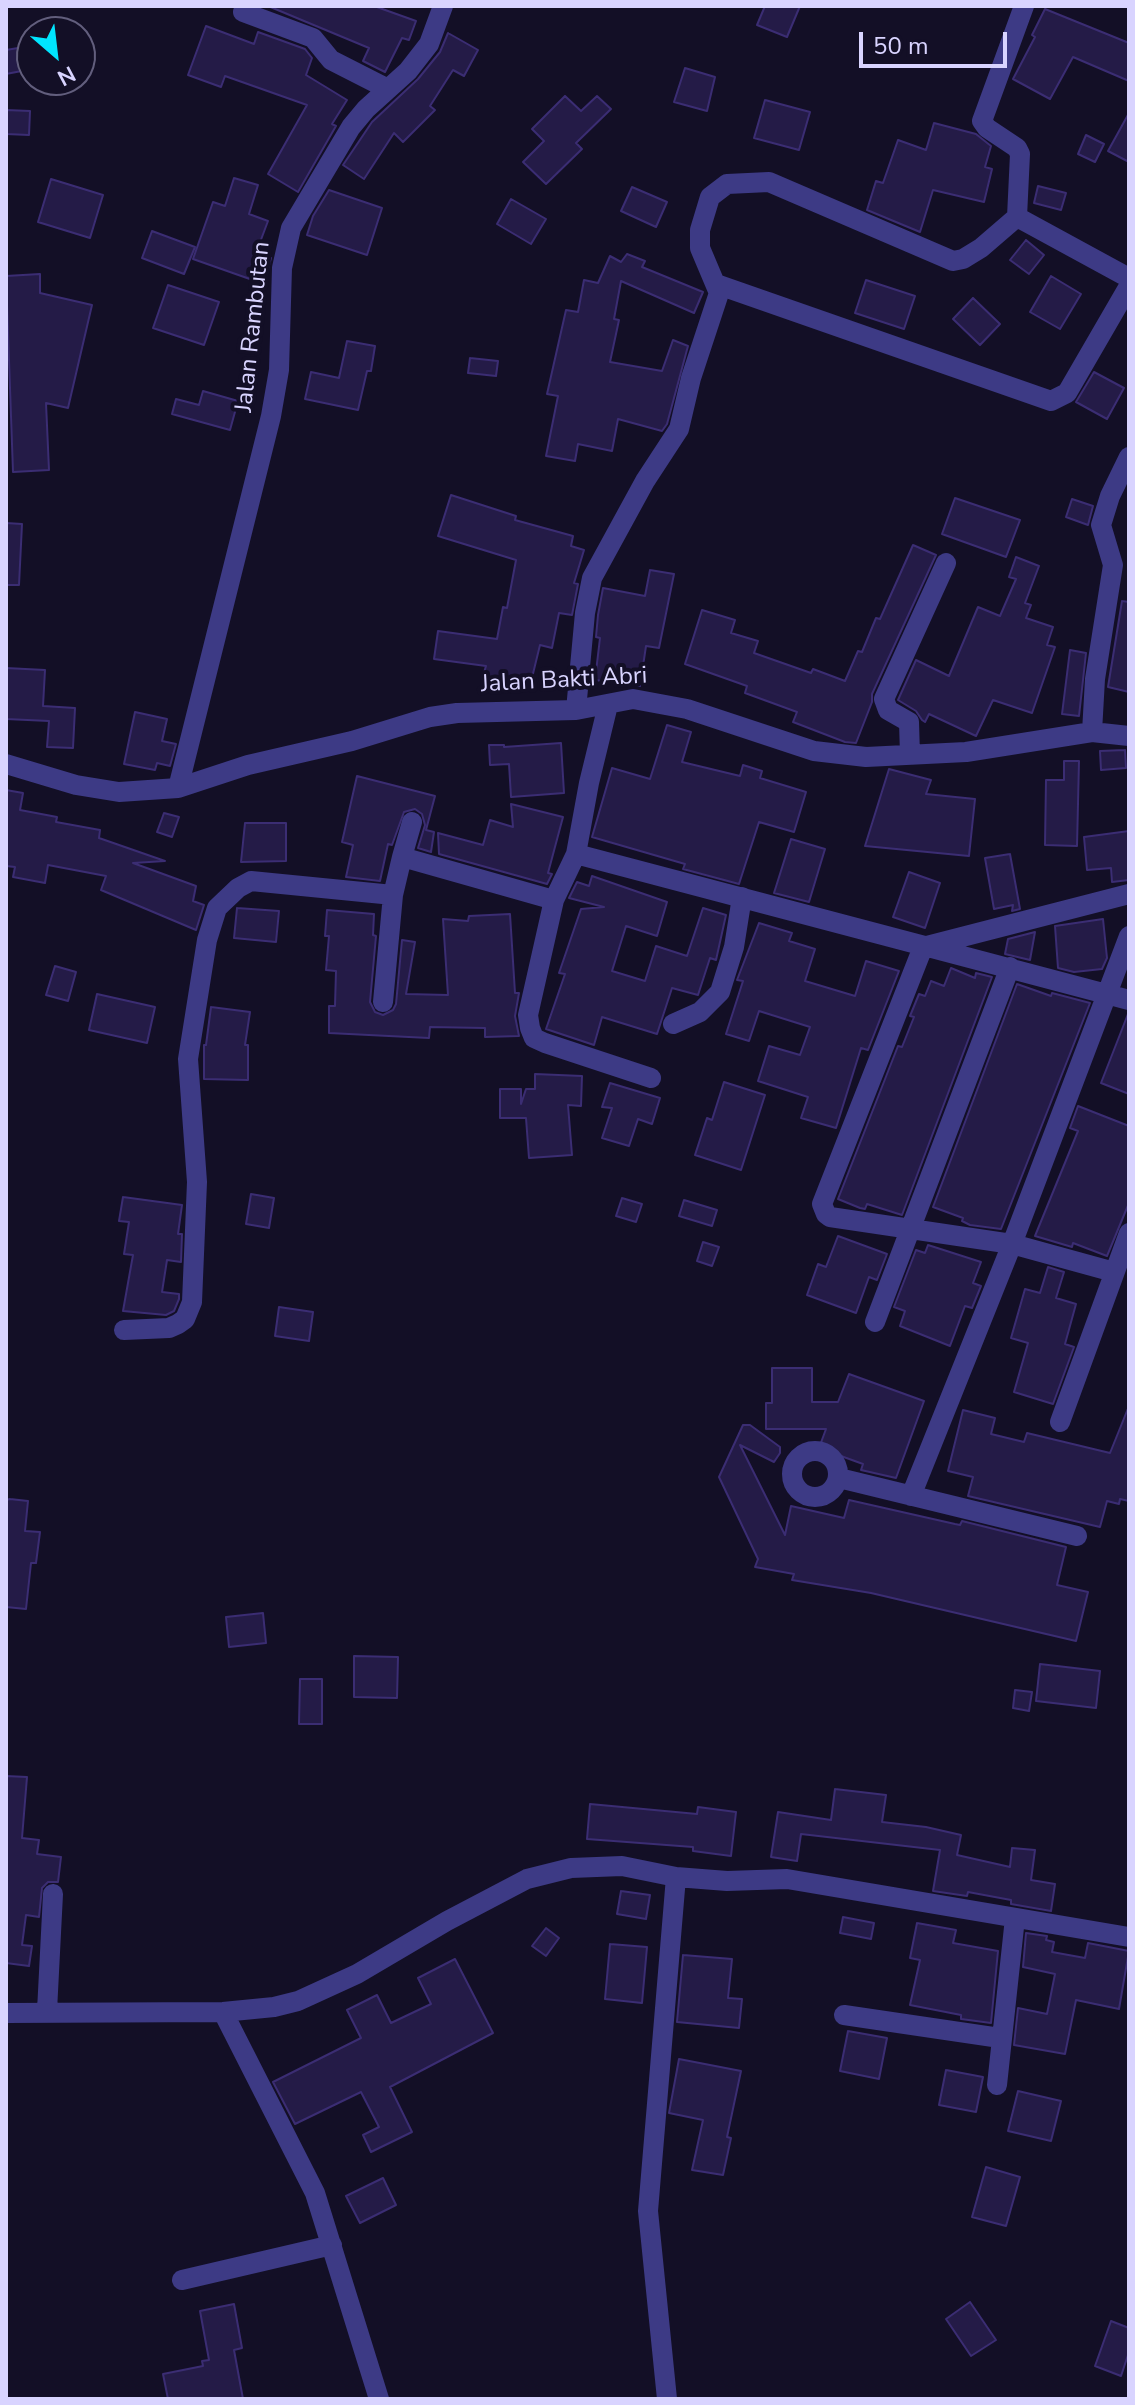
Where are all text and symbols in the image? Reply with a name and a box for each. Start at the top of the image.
north arrow [16,16,96,96]
scale bar [863,16,1011,66]
text: 50 m [873,30,929,62]
text: N [52,58,81,93]
street label: Jalan Rambutan [231,240,277,414]
street label: Jalan Bakti Abri [480,662,648,700]

